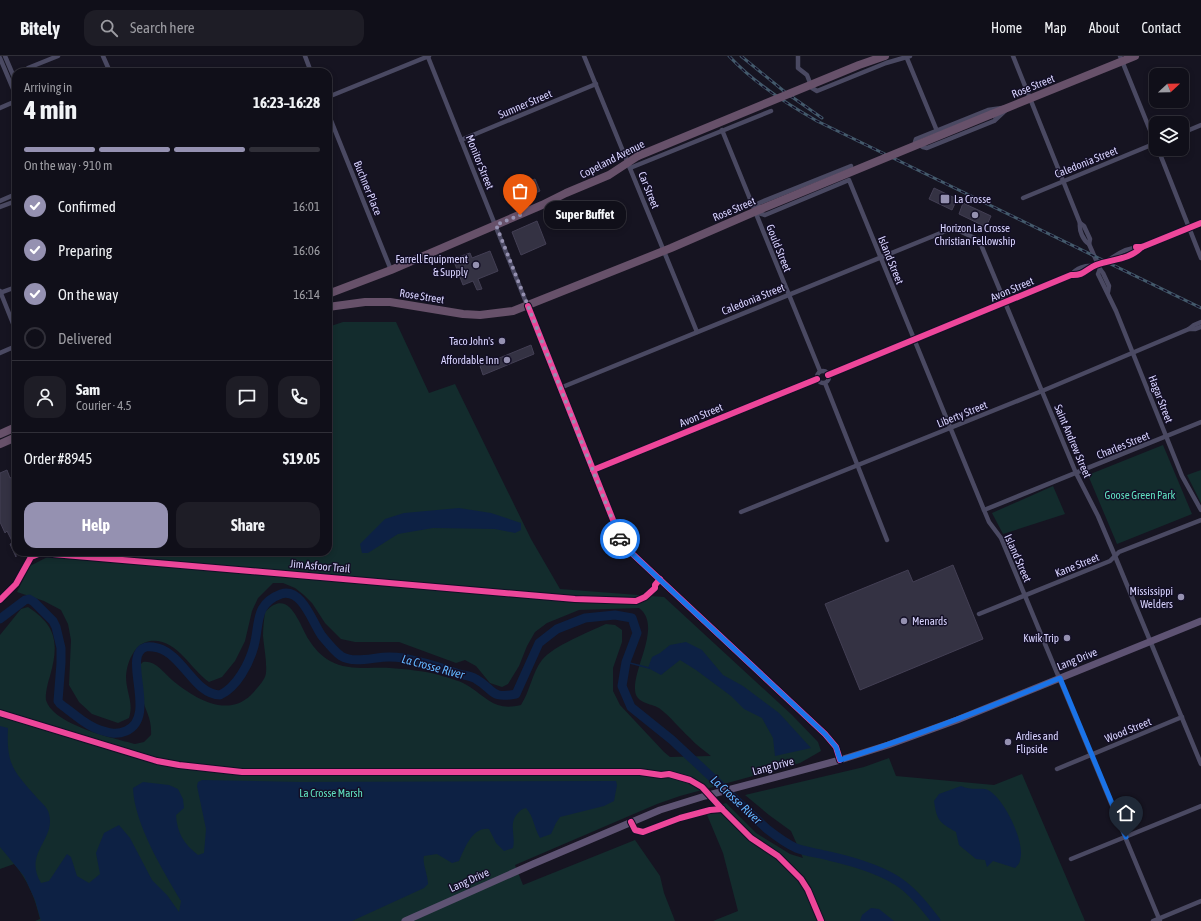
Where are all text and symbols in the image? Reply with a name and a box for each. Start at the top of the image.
search box [84,10,364,46]
text: Bitely [20,17,60,39]
icon: search [98,17,120,39]
text: Search here [130,19,195,36]
text: Home [991,20,1022,36]
text: Map [1044,20,1067,36]
text: About [1089,20,1120,36]
text: Contact [1142,20,1181,36]
north arrow [1149,68,1189,108]
map controls [1149,68,1189,156]
street label: Rose Street [1010,72,1056,100]
text: Arriving in [24,80,72,95]
street label: Sumner Street [496,87,554,121]
text: 16:23–16:28 [253,94,320,111]
text: 4 min [24,95,77,125]
button: layers [1149,116,1189,156]
street label: Monitor Street [464,133,496,191]
street label: Copeland Avenue [578,138,646,180]
street label: Caledonia Street [1053,144,1119,180]
text: On the way · 910 m [24,158,112,173]
street label: Buchner Place [352,159,384,217]
street label: Car Street [636,170,662,210]
pin [503,174,537,215]
icon: bag [509,180,531,202]
marker: La Crosse [939,193,951,205]
place label: La Crosse [954,193,991,205]
icon: check [24,195,46,217]
street label: Rose Street [711,195,757,223]
text: Confirmed [58,198,116,215]
text: 16:01 [293,199,320,214]
callout: Super Buffet [544,201,626,229]
text: Super Buffet [556,207,614,222]
marker: Horizon La Crosse Christian Fellowship [970,210,980,220]
place label: Horizon La Crosse Christian Fellowship [934,222,1016,247]
street label: Gould Street [764,223,794,273]
street label: Island Street [876,234,906,286]
icon: check [24,239,46,261]
text: Preparing [58,242,112,259]
text: 16:06 [293,243,320,258]
place label: Farrell Equipment & Supply [395,253,468,278]
marker: Farrell Equipment & Supply [471,260,481,270]
street label: Avon Street [988,274,1036,304]
street label: Caledonia Street [720,281,786,317]
icon: check [24,283,46,305]
text: On the way [58,286,119,303]
text: 16:14 [293,287,320,302]
street label: Rose Street [399,287,445,305]
text: Delivered [58,330,112,347]
place label: Taco John's [449,335,494,347]
marker: Taco John's [497,336,507,346]
place label: Affordable Inn [441,354,499,366]
marker: Affordable Inn [502,355,512,365]
street label: Hagar Street [1146,373,1176,425]
button: person [24,376,66,418]
button: chat [226,376,268,418]
button: phone [278,376,320,418]
text: Sam [76,381,100,398]
text: Courier · 4.5 [76,398,132,413]
street label: Liberty Street [935,398,989,430]
street label: Avon Street [677,401,725,429]
street label: Saint Andrew Street [1052,402,1094,480]
street label: Charles Street [1095,429,1151,461]
text: Order #8945 [24,450,92,467]
text: $19.05 [283,450,320,467]
park label: Goose Green Park [1105,489,1176,501]
button: Help [24,502,168,548]
button: Share [176,502,320,548]
courier [600,519,640,559]
icon: car [609,528,631,550]
street label: Island Street [1002,532,1034,584]
street label: Kane Street [1053,551,1101,579]
street label: Jim Asfoor Trail [289,557,351,575]
place label: Mississippi Welders [1130,585,1173,610]
marker: Mississippi Welders [1176,592,1186,602]
place label: Menards [912,615,947,627]
marker: Menards [899,616,909,626]
place label: Kwik Trip [1023,632,1059,644]
marker: Kwik Trip [1062,633,1072,643]
street label: Lang Drive [1055,646,1099,672]
water label: La Crosse River [400,652,466,682]
street label: Wood Street [1103,715,1153,745]
place label: Ardies and Flipside [1016,730,1058,755]
marker: Ardies and Flipside [1003,737,1013,747]
street label: Lang Drive [751,755,795,777]
water label: La Crosse River [708,773,765,827]
park label: La Crosse Marsh [299,787,363,799]
pin [1109,796,1143,837]
icon: home [1115,802,1137,824]
street label: Lang Drive [447,866,491,894]

